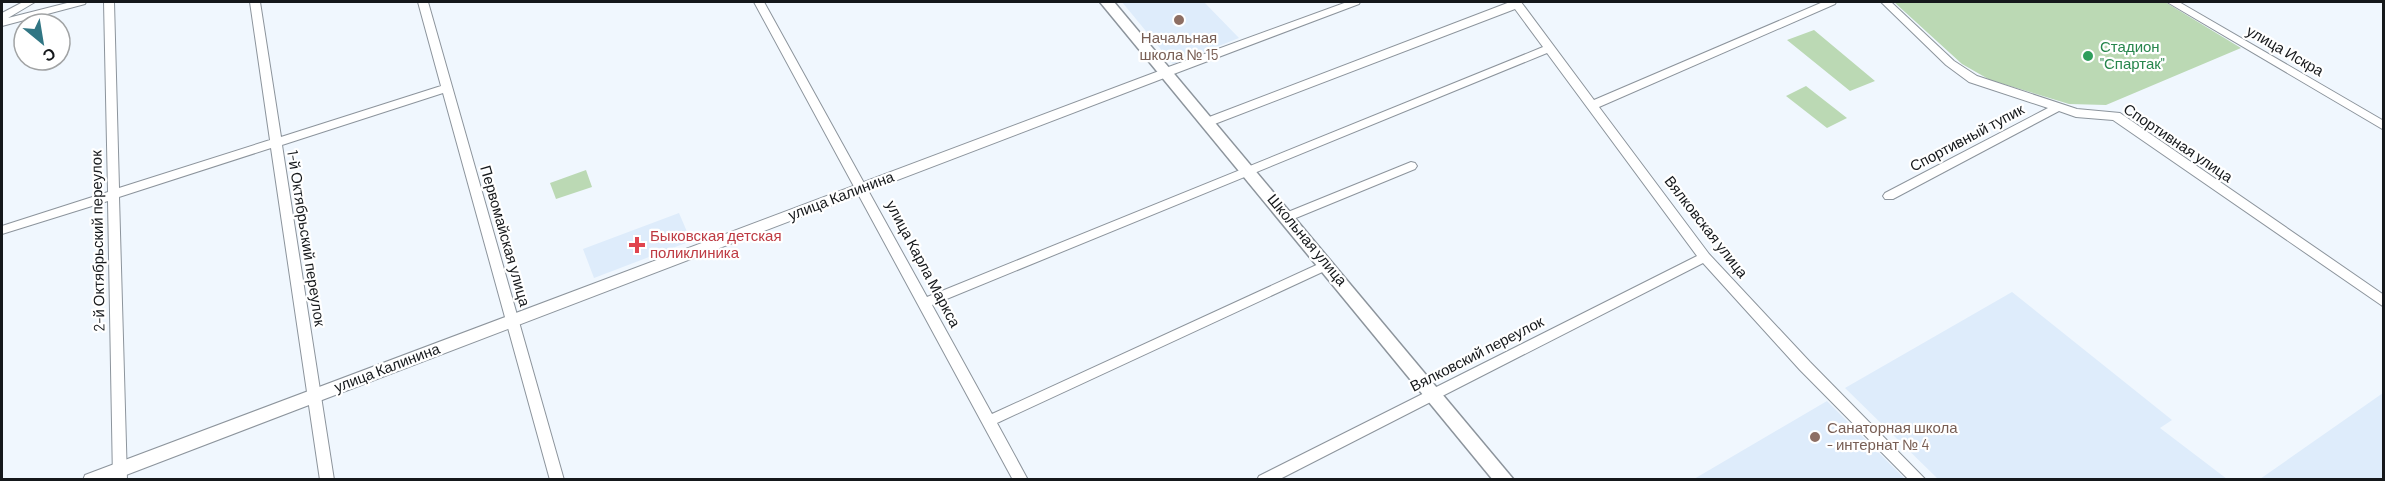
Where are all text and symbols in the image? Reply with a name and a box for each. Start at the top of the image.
north arrow [12,12,72,72]
marker: Начальная школа № 15 [1172,13,1186,27]
street label: улица Искра [2244,21,2328,80]
place label: Начальная школа № 15 [1140,28,1218,63]
place label: Стадион "Спартак" [2100,37,2165,72]
text: С [40,44,60,67]
marker: Стадион "Спартак" [2081,49,2095,63]
street label: Спортивный тупик [1906,99,2027,175]
street label: Спортивная улица [2121,99,2237,186]
street label: 1-й Октябрьский переулок [284,148,330,328]
street label: 2-й Октябрьский переулок [86,150,108,332]
street label: Первомайская улица [477,163,535,309]
street label: улица Калинина [785,166,897,223]
street label: Вялковская улица [1661,172,1753,282]
street label: Школьная улица [1264,190,1352,289]
street label: улица Карла Маркса [883,197,965,331]
place label: Быковская детская поликлиника [650,226,782,261]
marker: Быковская детская поликлиника [628,236,646,254]
street label: Вялковский переулок [1407,311,1547,395]
street label: улица Калинина [331,338,443,395]
place label: Санаторная школа - интернат № 4 [1827,418,1958,453]
marker: Санаторная школа - интернат № 4 [1808,430,1822,444]

